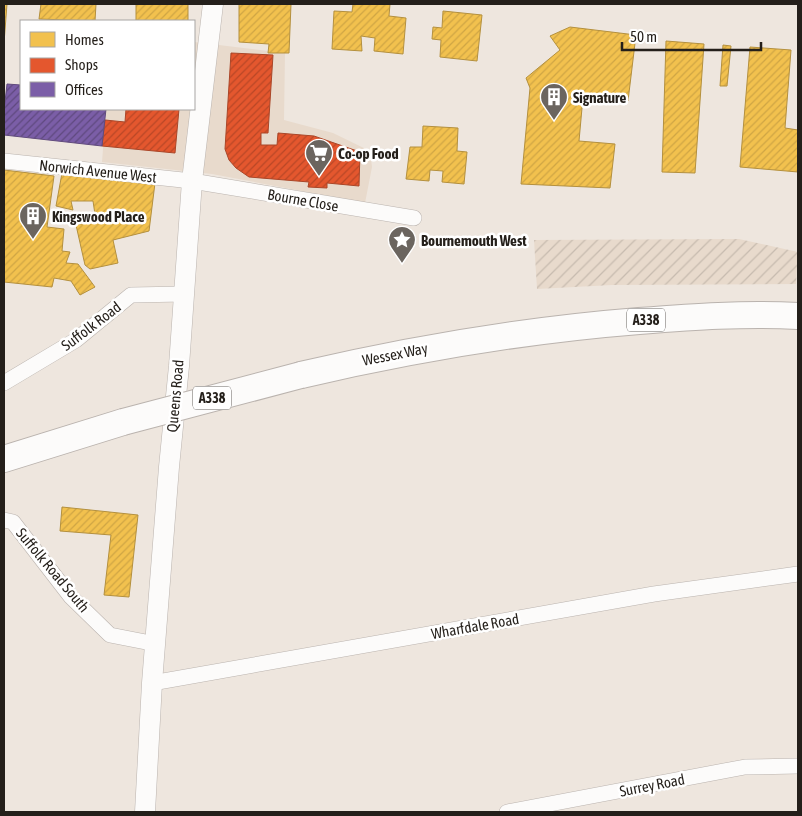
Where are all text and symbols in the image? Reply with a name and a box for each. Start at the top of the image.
legend [20,20,195,110]
scale bar [622,20,761,52]
text: 50 m [630,28,657,45]
text: Homes [65,31,104,48]
text: Shops [65,56,98,73]
text: Offices [65,81,103,98]
building icon: Signature [539,82,569,121]
place label: Signature [573,89,626,106]
supermarket icon: Co-op Food [304,138,334,177]
place label: Co-op Food [338,145,399,162]
street label: Norwich Avenue West [38,156,158,186]
street label: Bourne Close [266,185,340,215]
building icon: Kingswood Place [18,201,48,240]
place label: Kingswood Place [52,208,145,225]
place icon: Bournemouth West [387,225,417,264]
place label: Bournemouth West [421,232,527,249]
street label: Suffolk Road [58,298,124,354]
road number: A338 [627,308,665,332]
street label: Wessex Way [361,339,429,369]
street label: Queens Road [163,359,187,433]
road number: A338 [193,386,231,409]
street label: Suffolk Road South [13,525,93,615]
street label: Wharfdale Road [430,610,520,642]
street label: Surrey Road [618,770,686,800]

